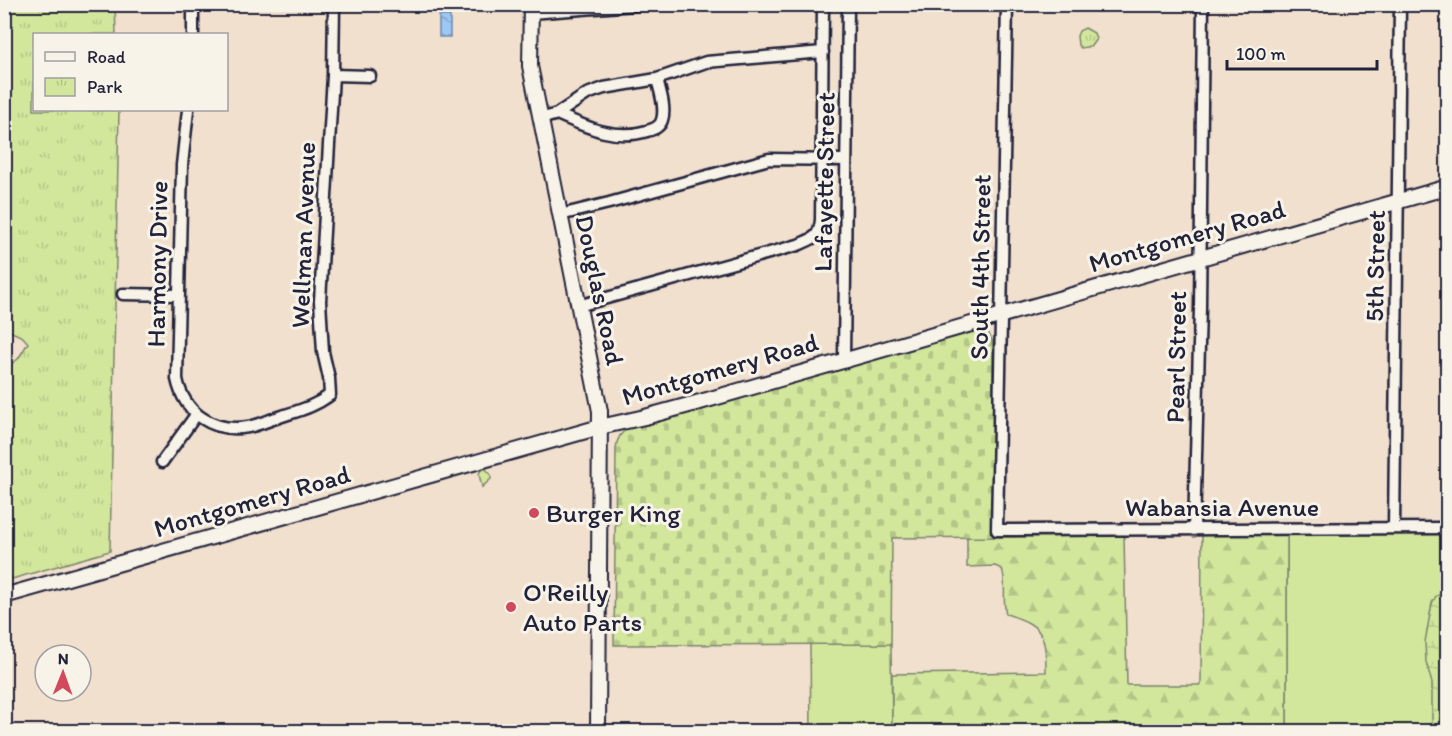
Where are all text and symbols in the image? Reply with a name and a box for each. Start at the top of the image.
legend [33,33,228,111]
scale bar [1227,33,1377,71]
text: 100 m [1236,43,1286,65]
text: Road [87,46,126,68]
text: Park [87,76,122,98]
street label: Lafayette Street [806,92,842,272]
street label: Wellman Avenue [284,141,322,329]
street label: South 4th Street [962,174,998,360]
street label: Harmony Drive [140,180,174,348]
street label: Montgomery Road [1085,192,1290,279]
street label: 5th Street [1358,210,1392,322]
street label: Douglas Road [568,212,632,369]
street label: Pearl Street [1159,290,1193,423]
street label: Montgomery Road [618,325,823,412]
street label: Montgomery Road [150,457,355,544]
street label: Wabansia Avenue [1125,491,1319,523]
place label: Burger King [546,497,681,529]
marker: Burger King [527,506,541,520]
place label: O'Reilly Auto Parts [523,576,642,638]
marker: O'Reilly Auto Parts [504,600,518,614]
north arrow [33,643,93,703]
text: N [58,649,69,668]

